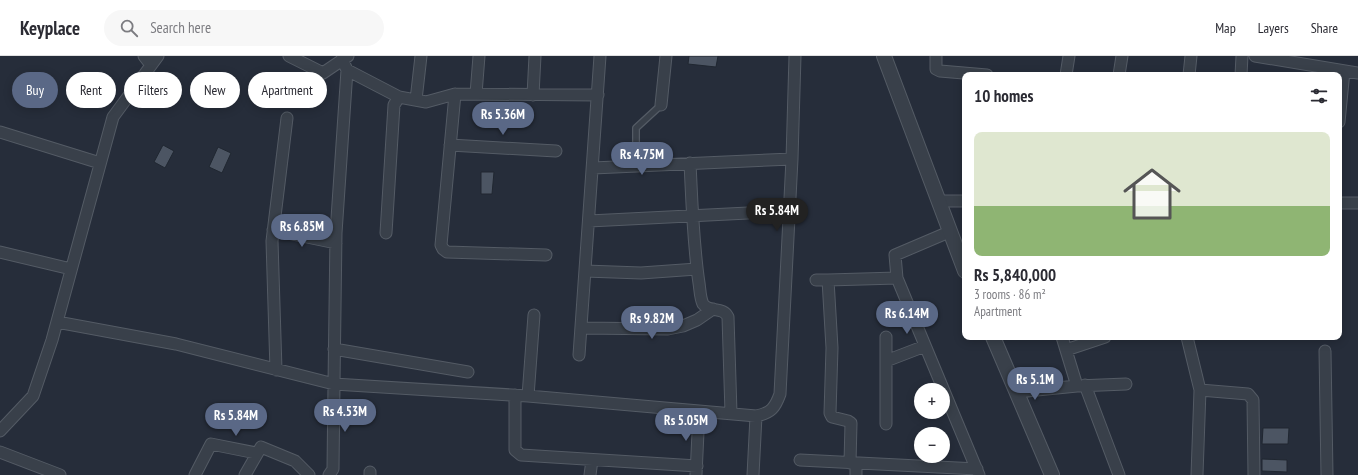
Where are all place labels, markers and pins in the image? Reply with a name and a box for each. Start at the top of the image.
pin: Rs 5.36M [462,102,544,136]
pin: Rs 4.75M [601,142,683,176]
pin: Rs 5.84M [736,198,818,232]
pin: Rs 6.85M [261,214,343,248]
pin: Rs 6.14M [866,301,948,335]
pin: Rs 9.82M [611,306,693,340]
pin: Rs 5.1M [998,367,1072,401]
pin: Rs 4.53M [304,399,386,433]
pin: Rs 5.84M [195,403,277,437]
pin: Rs 5.05M [645,408,727,442]

